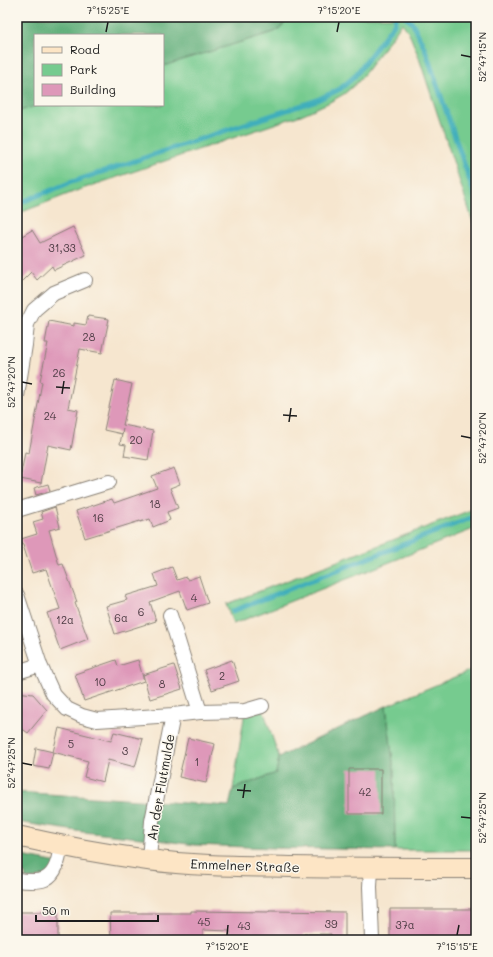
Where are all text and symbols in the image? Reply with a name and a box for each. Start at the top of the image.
text: 7°15'25"E [87,3,130,17]
text: 7°15'20"E [318,3,361,17]
text: 52°47'15"N [475,32,489,82]
legend [34,34,164,106]
text: Road [70,41,100,57]
text: Park [70,61,97,77]
text: Building [70,81,116,97]
house number: 31,33 [48,240,76,255]
house number: 28 [83,329,96,344]
text: 52°47'20"N [4,356,18,408]
house number: 26 [53,365,65,380]
house number: 24 [44,408,57,423]
text: 52°47'20"N [475,412,489,464]
house number: 20 [130,432,143,447]
house number: 18 [149,496,161,511]
house number: 16 [92,510,104,525]
house number: 4 [191,590,198,605]
house number: 6 [138,604,144,619]
house number: 6a [114,610,128,625]
house number: 12a [56,612,74,627]
house number: 2 [219,668,225,683]
house number: 10 [94,674,106,689]
house number: 8 [159,676,166,691]
street label: An der Flutmulde [142,732,178,842]
house number: 5 [68,736,74,751]
text: 52°47'25"N [4,737,18,789]
house number: 3 [122,743,129,758]
house number: 1 [195,754,199,769]
house number: 42 [359,784,371,799]
text: 52°47'25"N [475,792,489,844]
street label: Emmelner Straße [190,855,300,875]
scale bar [36,897,158,923]
text: 50 m [42,902,70,918]
house number: 45 [198,914,210,929]
house number: 39 [325,916,338,931]
house number: 37a [395,917,415,932]
house number: 43 [238,918,251,933]
text: 7°15'20"E [206,939,249,953]
text: 7°15'15"E [436,939,478,953]

